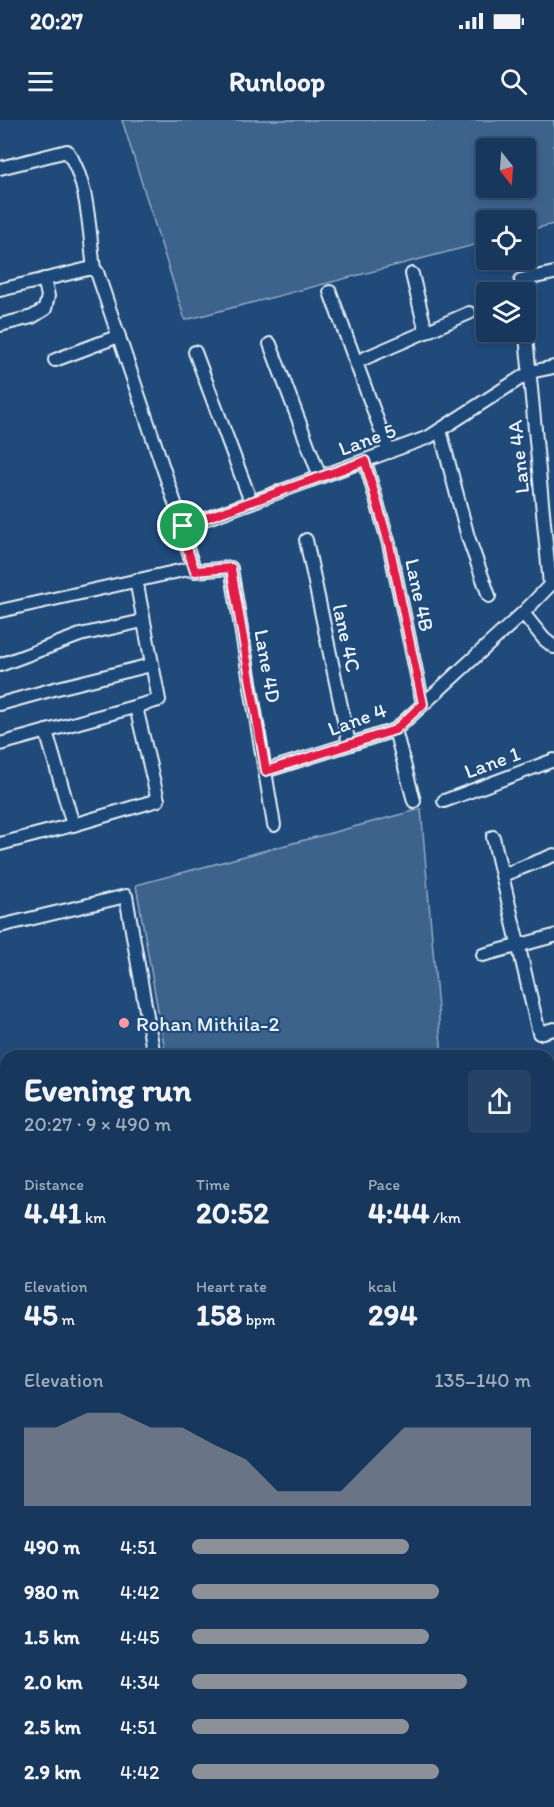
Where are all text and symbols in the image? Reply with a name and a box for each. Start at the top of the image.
text: 20:27 [30,8,83,35]
icon: menu [24,65,57,98]
text: Runloop [229,65,325,98]
icon: search [497,65,530,98]
north arrow [476,138,536,198]
map controls [476,138,536,342]
button: locate [476,210,536,270]
button: layers [476,282,536,342]
street label: Lane 5 [335,417,399,461]
street label: Lane 4A [502,418,534,495]
pin [157,500,208,551]
icon: arrive [166,509,199,542]
street label: Lane 4B [400,556,440,634]
street label: lane 4C [328,602,366,674]
street label: Lane 4D [249,627,287,705]
street label: Lane 4 [324,697,390,741]
street label: Lane 1 [461,740,524,784]
place label: Rohan Mithila-2 [136,1011,279,1036]
marker: Rohan Mithila-2 [117,1016,131,1030]
text: Evening run [24,1070,191,1109]
button: share [468,1070,531,1133]
text: 20:27 · 9 × 490 m [24,1112,171,1136]
text: Distance [24,1175,84,1194]
text: Time [196,1175,230,1194]
text: Pace [368,1175,400,1194]
text: 4.41 [24,1194,81,1231]
text: 20:52 [196,1194,269,1231]
text: 4:44 [368,1194,429,1231]
text: km [81,1208,106,1227]
text: /km [429,1208,461,1227]
text: Elevation [24,1277,88,1296]
text: Heart rate [196,1277,267,1296]
text: kcal [368,1277,396,1296]
text: 45 [24,1296,58,1333]
text: 158 [196,1296,242,1333]
text: 294 [368,1296,418,1333]
text: m [58,1310,75,1329]
text: bpm [242,1310,275,1329]
text: Elevation [24,1368,103,1392]
text: 135–140 m [434,1368,531,1392]
text: 490 m [24,1535,80,1559]
text: 4:51 [120,1535,157,1559]
text: 980 m [24,1580,79,1604]
text: 4:42 [120,1580,159,1604]
text: 1.5 km [24,1625,80,1649]
text: 4:45 [120,1625,159,1649]
text: 2.0 km [24,1670,83,1694]
text: 4:34 [120,1670,160,1694]
text: 2.5 km [24,1715,81,1739]
text: 4:51 [120,1715,157,1739]
text: 2.9 km [24,1760,81,1784]
text: 4:42 [120,1760,159,1784]

